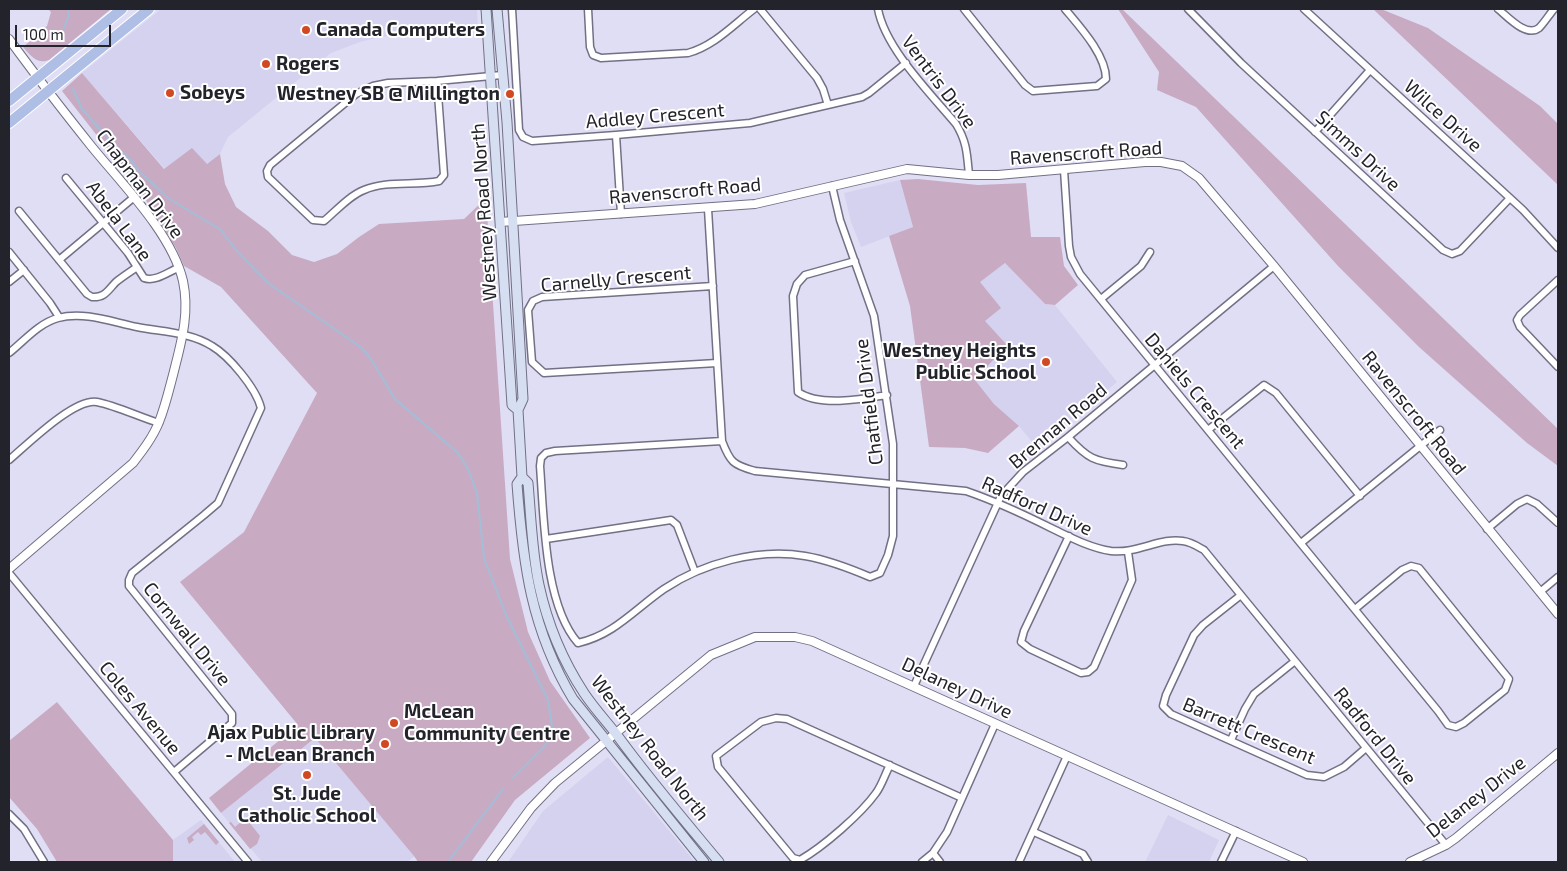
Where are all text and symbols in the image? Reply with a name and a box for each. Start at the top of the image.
scale bar [18,15,114,47]
place label: Canada Computers [316,19,485,41]
marker: Canada Computers [300,24,312,36]
text: 100 m [23,25,64,43]
street label: Ventris Drive [897,31,981,133]
place label: Rogers [276,53,339,75]
marker: Rogers [260,58,272,70]
street label: Wilce Drive [1399,75,1487,157]
place label: Sobeys [180,82,245,104]
place label: Westney SB @ Millington [277,83,500,105]
marker: Sobeys [164,87,176,99]
marker: Westney SB @ Millington [504,88,516,100]
street label: Addley Crescent [585,99,725,133]
street label: Simms Drive [1311,106,1405,196]
street label: Westney Road North [466,122,502,302]
street label: Chapman Drive [92,125,188,243]
street label: Ravenscroft Road [1009,136,1163,170]
street label: Ravenscroft Road [608,173,762,209]
street label: Abela Lane [81,176,157,266]
street label: Carnelly Crescent [540,261,692,297]
street label: Daniels Crescent [1140,328,1250,454]
street label: Chatfield Drive [850,338,888,466]
place label: Westney Heights Public School [883,340,1036,384]
street label: Ravenscroft Road [1357,346,1471,480]
marker: Westney Heights Public School [1040,356,1052,368]
street label: Brennan Road [1004,378,1112,474]
street label: Radford Drive [978,471,1096,541]
street label: Cornwall Drive [138,578,236,690]
street label: Delaney Drive [898,652,1016,724]
street label: Coles Avenue [94,657,186,759]
street label: Westney Road North [586,671,714,825]
street label: Radford Drive [1329,683,1421,789]
street label: Barrett Crescent [1179,693,1319,769]
place label: McLean Community Centre [404,701,570,745]
marker: McLean Community Centre [388,717,400,729]
place label: Ajax Public Library - McLean Branch [208,722,375,766]
marker: Ajax Public Library - McLean Branch [379,738,391,750]
street label: Delaney Drive [1422,751,1530,843]
marker: St. Jude Catholic School [301,769,313,781]
place label: St. Jude Catholic School [238,783,376,827]

